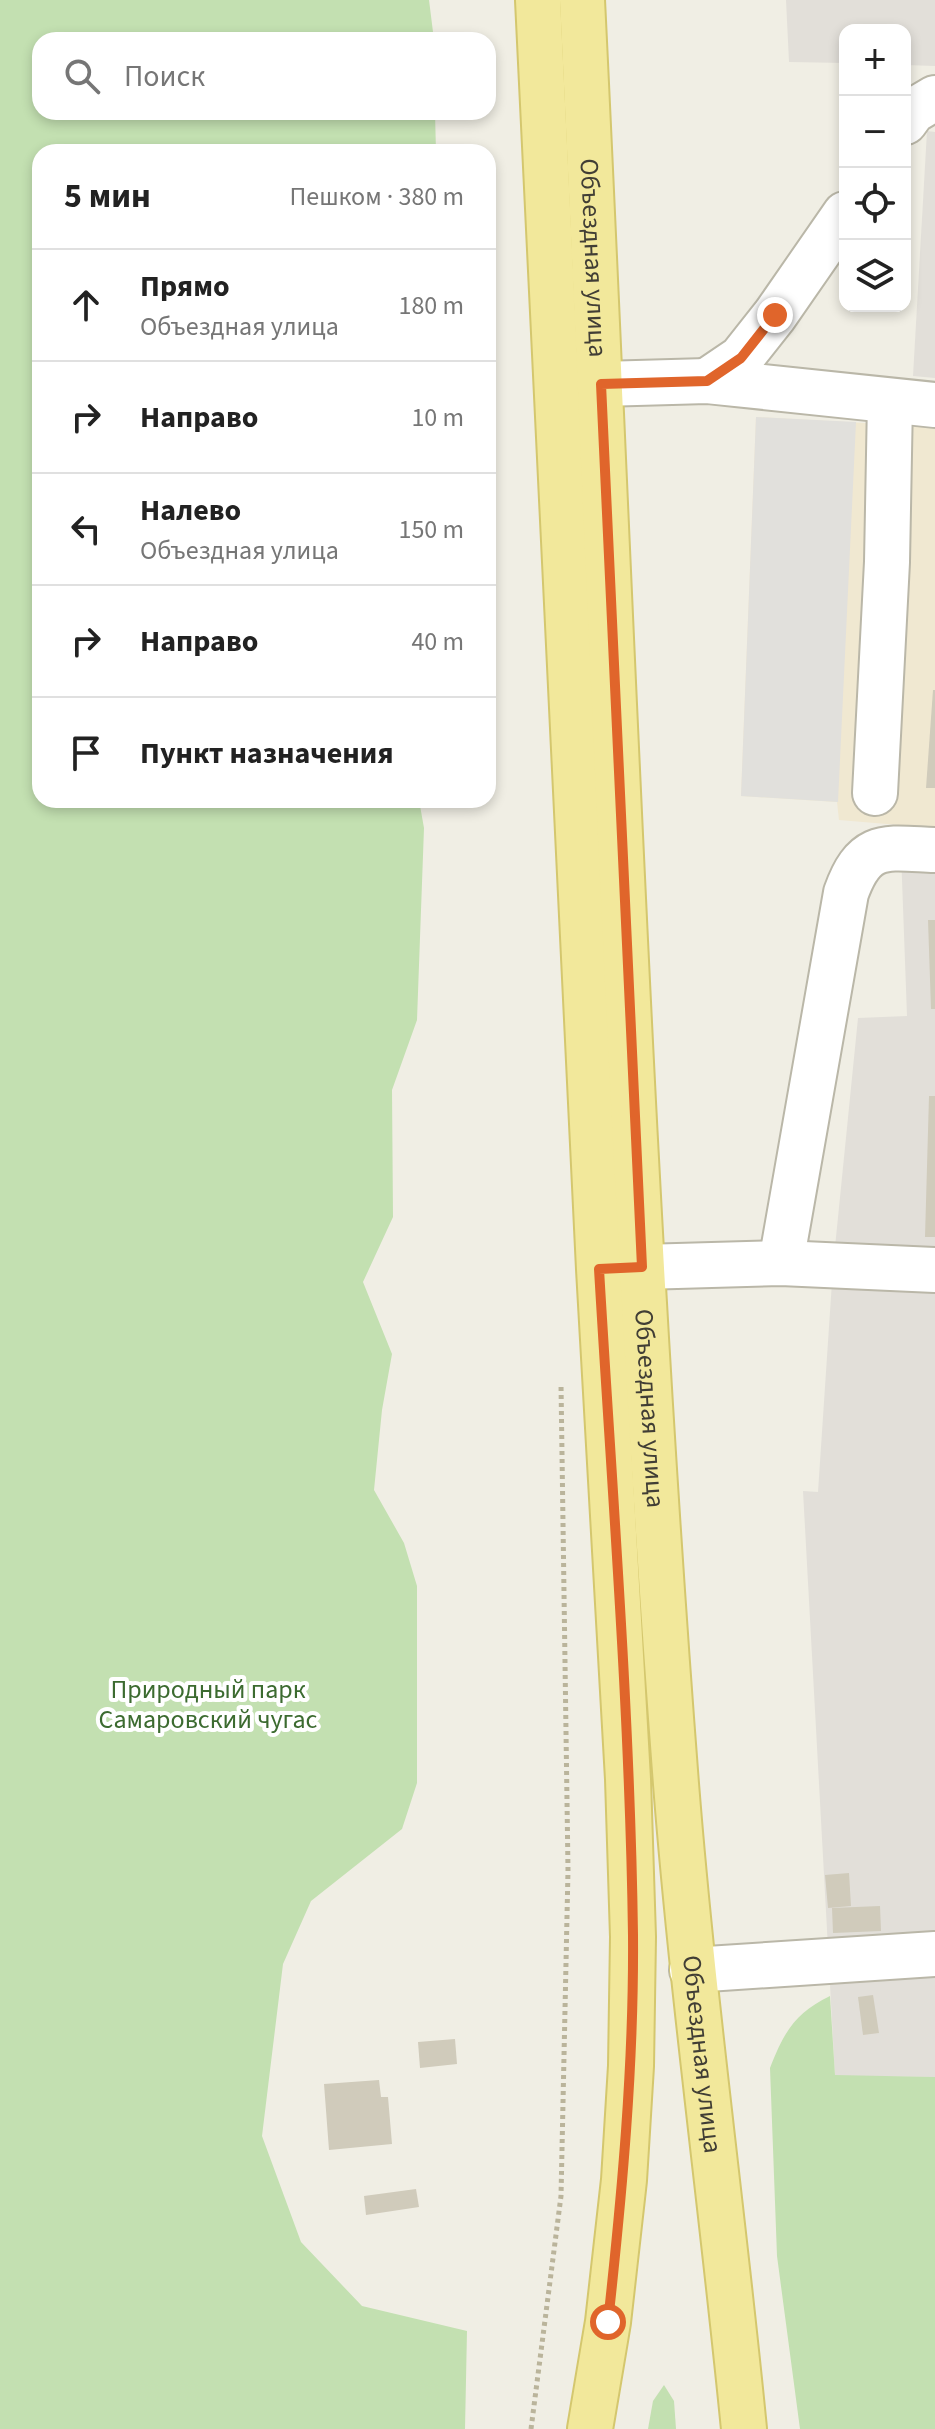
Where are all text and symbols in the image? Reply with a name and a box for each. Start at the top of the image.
map controls [839,24,911,312]
button: + [839,24,911,96]
search box [32,32,496,120]
icon: search [60,54,104,98]
text: Поиск [124,55,205,98]
button: − [839,96,911,168]
street label: Объездная улица [571,157,617,358]
button: locate [839,168,911,240]
text: 5 мин [64,172,151,221]
text: Пешком · 380 m [289,178,464,215]
button: layers [839,240,911,312]
text: Прямо [140,265,230,308]
icon: ahead [64,283,108,327]
text: 180 m [398,287,464,324]
route end [757,297,793,333]
text: Объездная улица [140,308,339,345]
icon: right [64,395,108,439]
text: Направо [140,396,258,439]
text: 10 m [411,399,464,436]
text: Налево [140,489,241,532]
icon: left [64,507,108,551]
text: 150 m [398,511,464,548]
text: Объездная улица [140,532,339,569]
icon: right [64,619,108,663]
text: Направо [140,620,258,663]
text: 40 m [411,623,464,660]
icon: arrive [64,731,108,775]
text: Пункт назначения [140,732,394,775]
street label: Объездная улица [626,1308,675,1509]
park label: Природный парк Самаровский чугас [99,1671,318,1738]
street label: Объездная улица [673,1953,732,2155]
route start [590,2304,626,2340]

